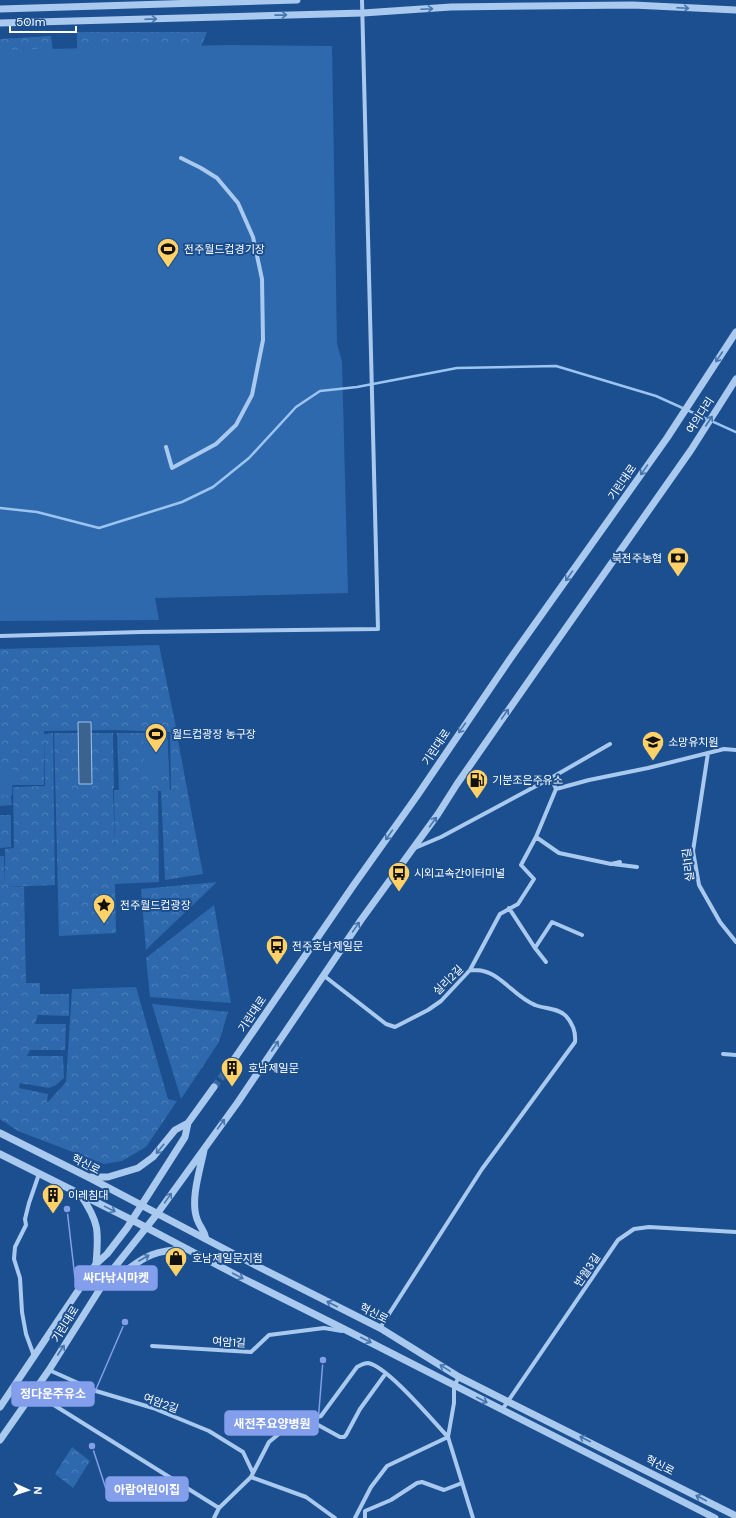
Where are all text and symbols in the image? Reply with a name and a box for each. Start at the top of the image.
one-way arrow [676,4,689,12]
one-way arrow [420,5,433,12]
scale bar [10,8,76,34]
one-way arrow [274,11,287,19]
text: 50 m [16,14,45,30]
one-way arrow [144,15,157,22]
sports icon: 전주월드컵경기장 [155,236,181,269]
place label: 전주월드컵경기장 [184,242,265,256]
one-way arrow [715,351,723,362]
street label: 여의다리 [683,394,717,436]
one-way arrow [706,415,714,427]
street label: 기린대로 [605,461,639,503]
one-way arrow [640,464,648,475]
bank icon: 북전주농협 [665,545,691,578]
place label: 북전주농협 [611,551,662,565]
one-way arrow [565,570,573,581]
one-way arrow [501,709,509,720]
sports icon: 월드컵광장 농구장 [143,721,169,754]
one-way arrow [458,722,466,733]
street label: 기린대로 [419,726,453,768]
place label: 월드컵광장 농구장 [172,727,256,741]
school or university icon: 소망유치원 [640,729,666,762]
place label: 소망유치원 [668,735,719,749]
fuel station icon: 기분조은주유소 [464,767,490,800]
place label: 기분조은주유소 [492,773,563,787]
one-way arrow [428,817,437,828]
one-way arrow [385,830,393,841]
street label: 실리1길 [679,847,697,883]
bus stop icon: 시외고속간이터미널 [386,860,412,893]
place label: 시외고속간이터미널 [414,866,505,880]
place icon: 전주월드컵광장 [91,892,117,925]
place label: 전주월드컵광장 [120,898,191,912]
one-way arrow [352,922,360,933]
bus stop icon: 전주호남제일문 [264,933,290,966]
place label: 전주호남제일문 [292,939,363,953]
street label: 실리2길 [430,962,466,998]
street label: 기린대로 [235,993,269,1035]
one-way arrow [271,1041,279,1052]
building icon: 호남제일문 [219,1055,245,1088]
place label: 호남제일문 [248,1061,299,1075]
one-way arrow [217,1119,225,1130]
one-way arrow [155,1143,164,1154]
street label: 혁신로 [69,1151,103,1177]
building icon: 이레침대 [40,1182,66,1215]
place label: 이레침대 [68,1188,108,1202]
one-way arrow [164,1193,172,1204]
one-way arrow [104,1206,116,1213]
shop icon: 호남제일문지점 [163,1245,189,1278]
place label: 호남제일문지점 [192,1251,263,1265]
street label: 반월3길 [571,1251,603,1289]
one-way arrow [138,1254,150,1262]
callout: 싸다낚시마켓 [75,1266,157,1290]
text: 싸다낚시마켓 [83,1270,149,1286]
one-way arrow [231,1273,243,1280]
one-way arrow [326,1300,338,1307]
street label: 혁신로 [357,1300,391,1326]
street label: 기린대로 [48,1303,82,1345]
street label: 여암1길 [212,1334,246,1350]
one-way arrow [360,1337,372,1345]
one-way arrow [58,1344,66,1356]
one-way arrow [439,1363,450,1372]
callout: 정다운주유소 [12,1382,94,1406]
text: 정다운주유소 [20,1386,86,1402]
street label: 여암2길 [141,1390,181,1416]
one-way arrow [476,1397,488,1404]
callout: 새전주요양병원 [225,1411,318,1435]
text: 새전주요양병원 [233,1416,311,1432]
one-way arrow [579,1435,591,1443]
street label: 혁신로 [643,1452,677,1478]
north arrow [8,1470,48,1510]
callout: 아람어린이집 [106,1477,188,1501]
text: 아람어린이집 [114,1482,180,1498]
text: N [31,1486,45,1495]
one-way arrow [695,1494,707,1501]

